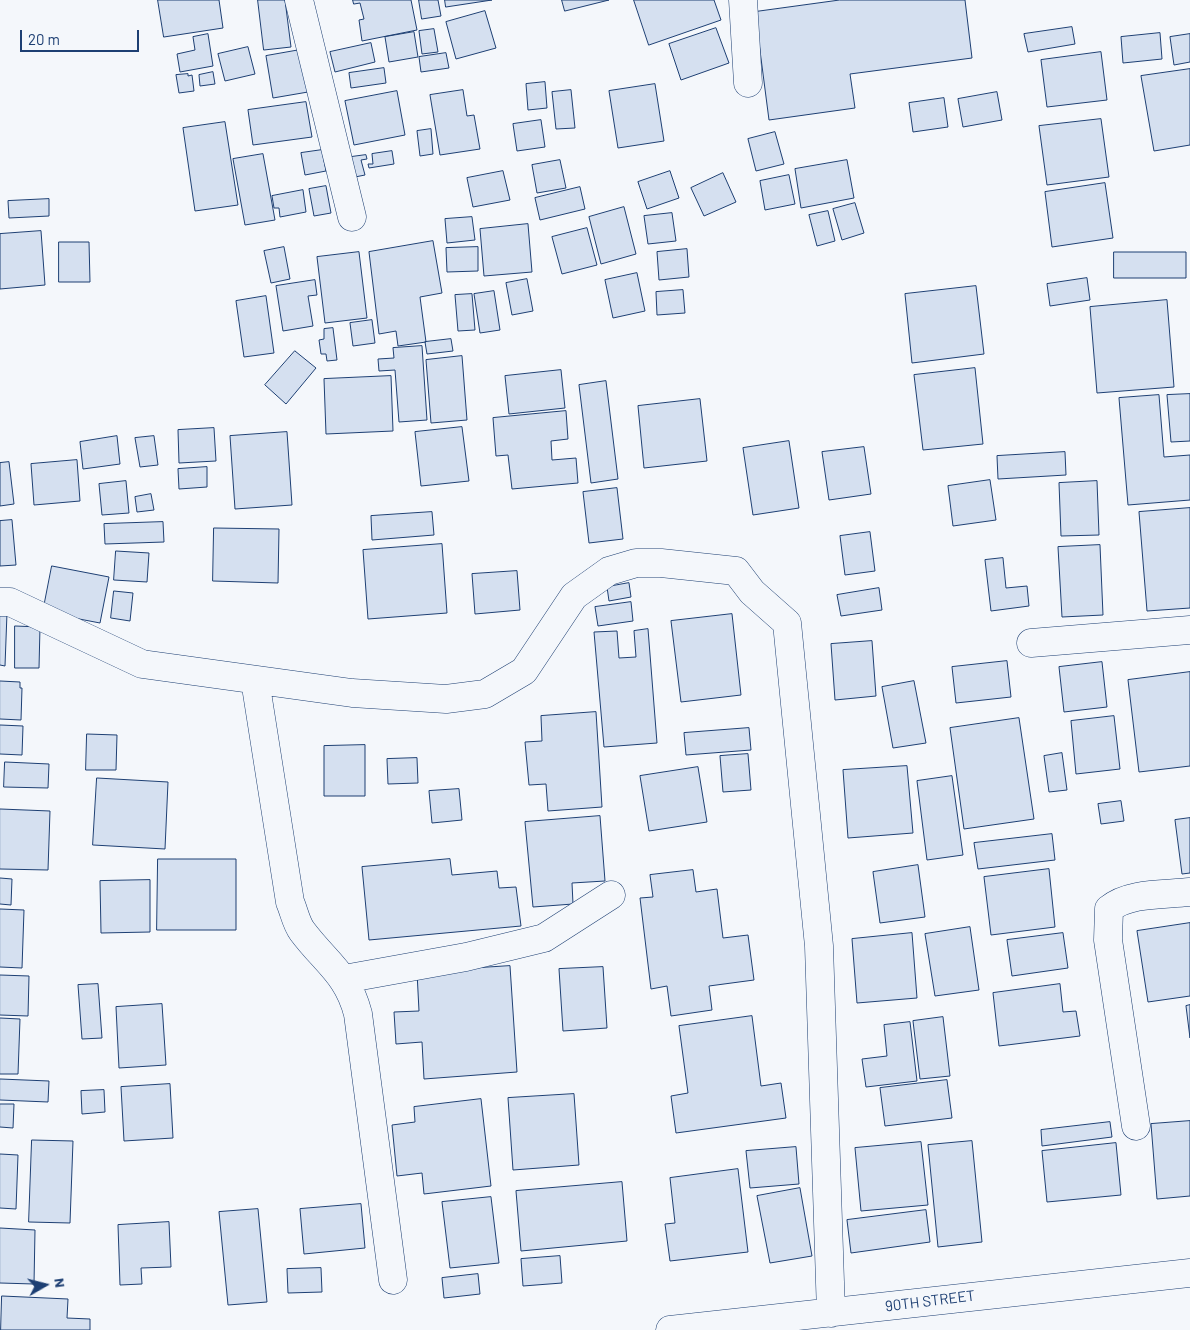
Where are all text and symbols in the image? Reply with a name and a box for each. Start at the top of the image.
scale bar [22,20,141,52]
text: 20 m [28,30,60,48]
north arrow [20,1260,70,1310]
text: N [51,1277,69,1289]
street label: 90TH STREET [884,1287,976,1315]

